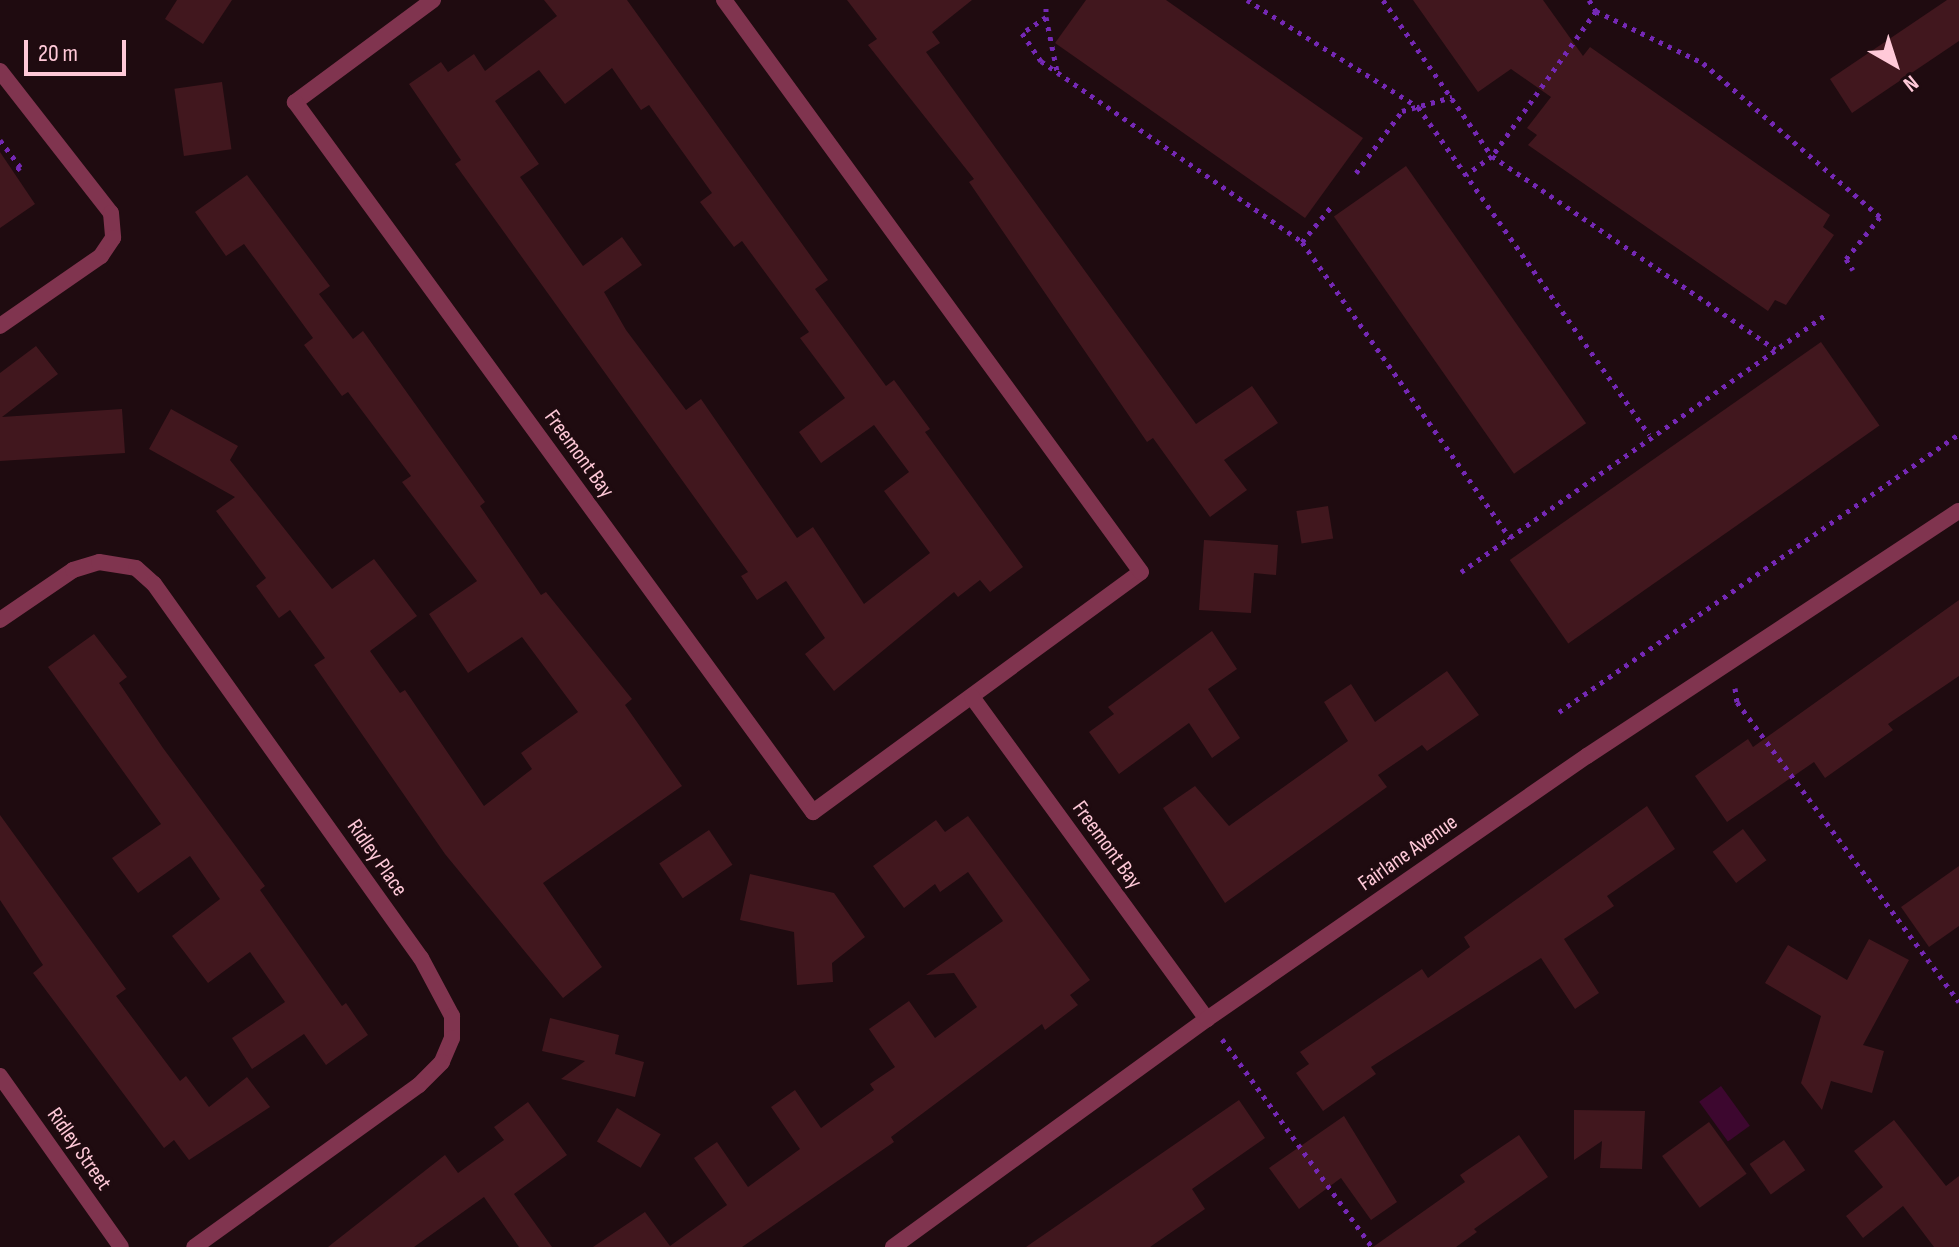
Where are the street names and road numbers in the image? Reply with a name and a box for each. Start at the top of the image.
street label: Freemont Bay [538,405,620,503]
street label: Freemont Bay [1066,796,1148,894]
street label: Fairlane Avenue [1353,809,1463,897]
street label: Ridley Place [341,815,413,901]
street label: Ridley Street [41,1103,117,1195]

